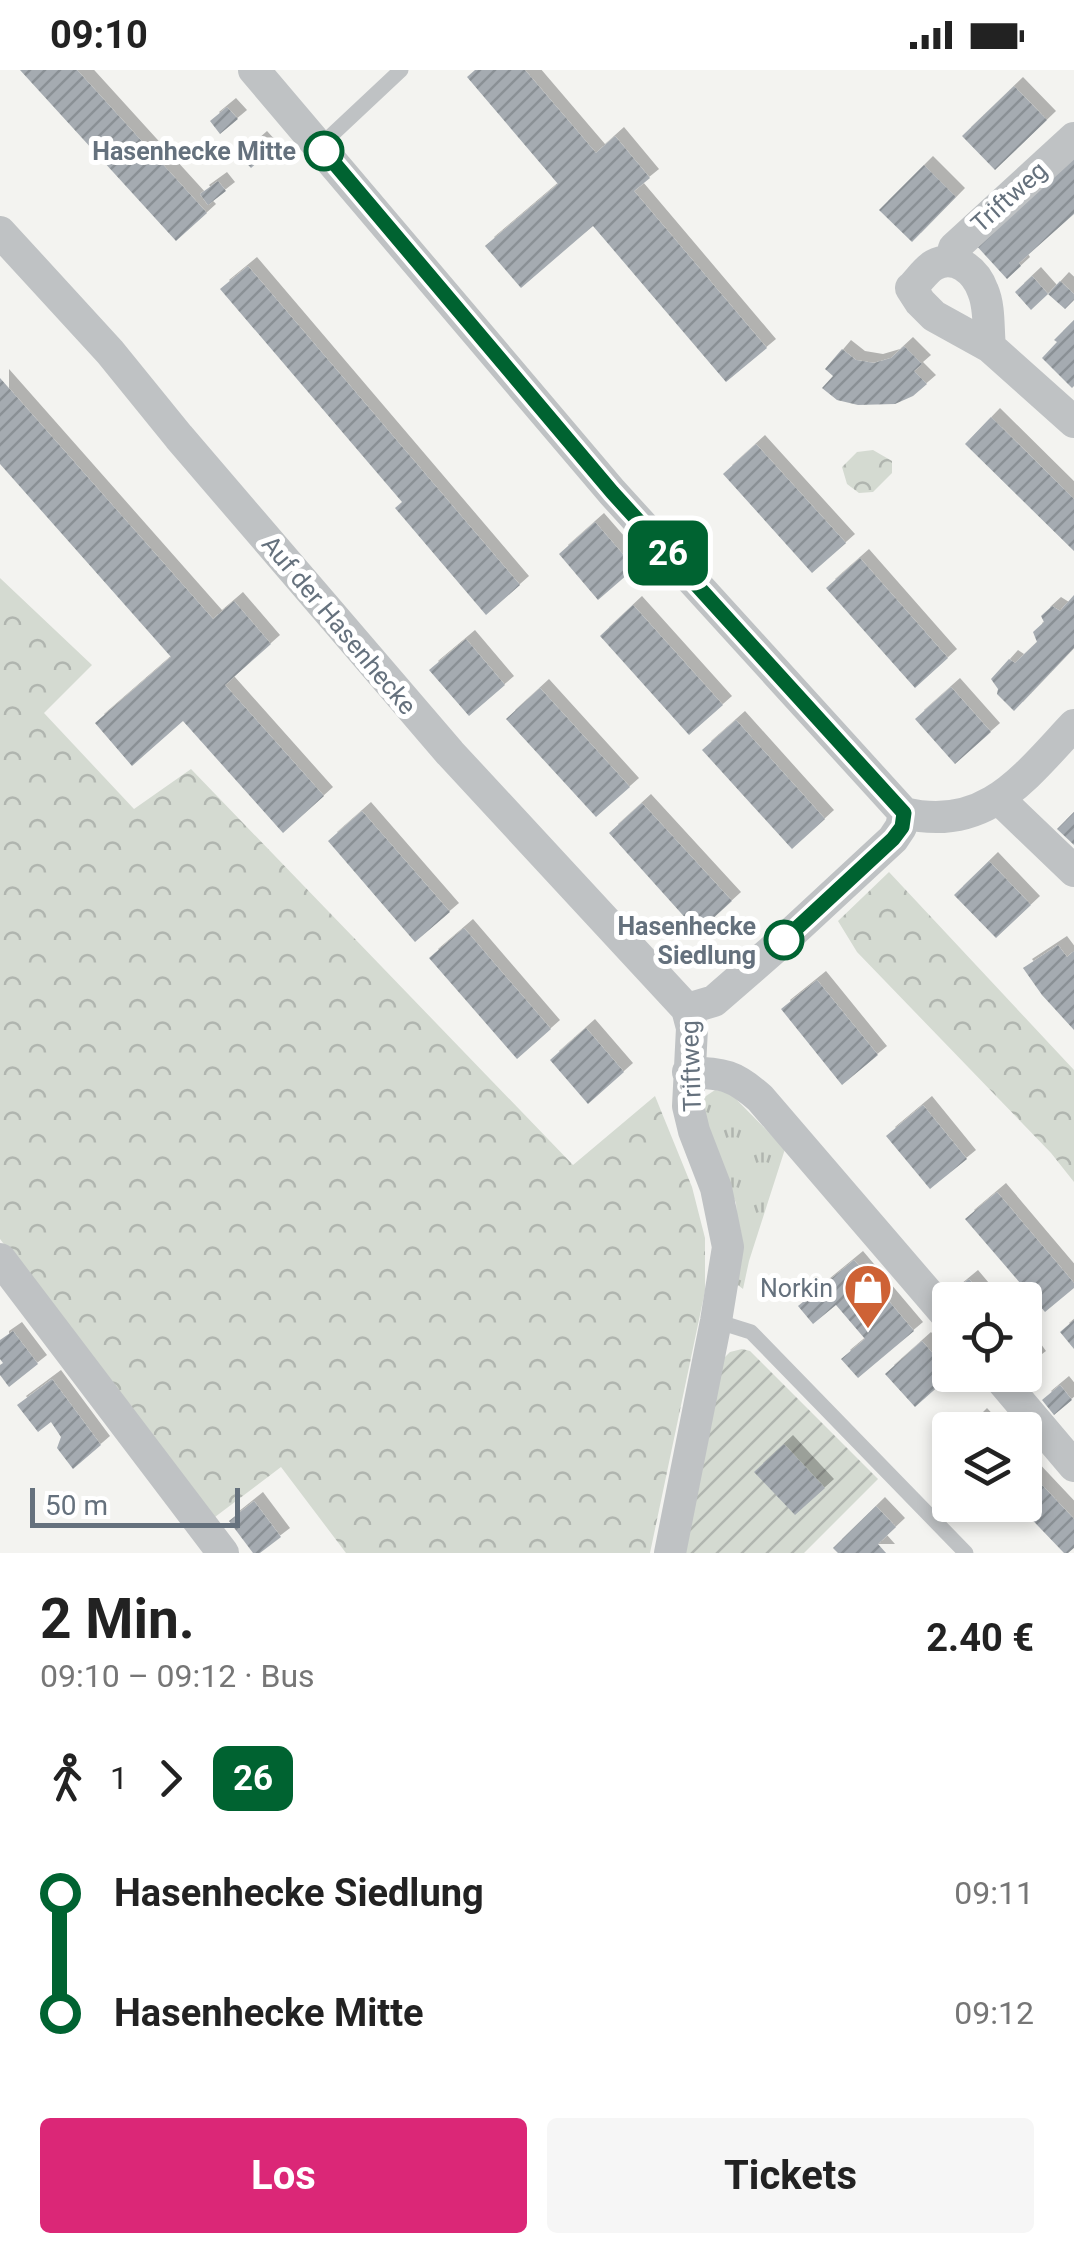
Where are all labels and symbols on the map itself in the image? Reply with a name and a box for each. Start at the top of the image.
marker: Hasenhecke Mitte [305,132,343,170]
place label: Hasenhecke Mitte [92,137,296,166]
street label: Triftweg [965,156,1053,238]
line badge: 26 [623,520,713,586]
street label: Auf der Hasenhecke [256,530,422,720]
place label: Hasenhecke Siedlung [617,912,756,970]
marker: Hasenhecke Siedlung [765,921,803,959]
street label: Triftweg [675,1020,707,1112]
shop icon: Norkin [842,1262,894,1330]
place label: Norkin [760,1274,833,1303]
scale bar [30,1483,240,1528]

